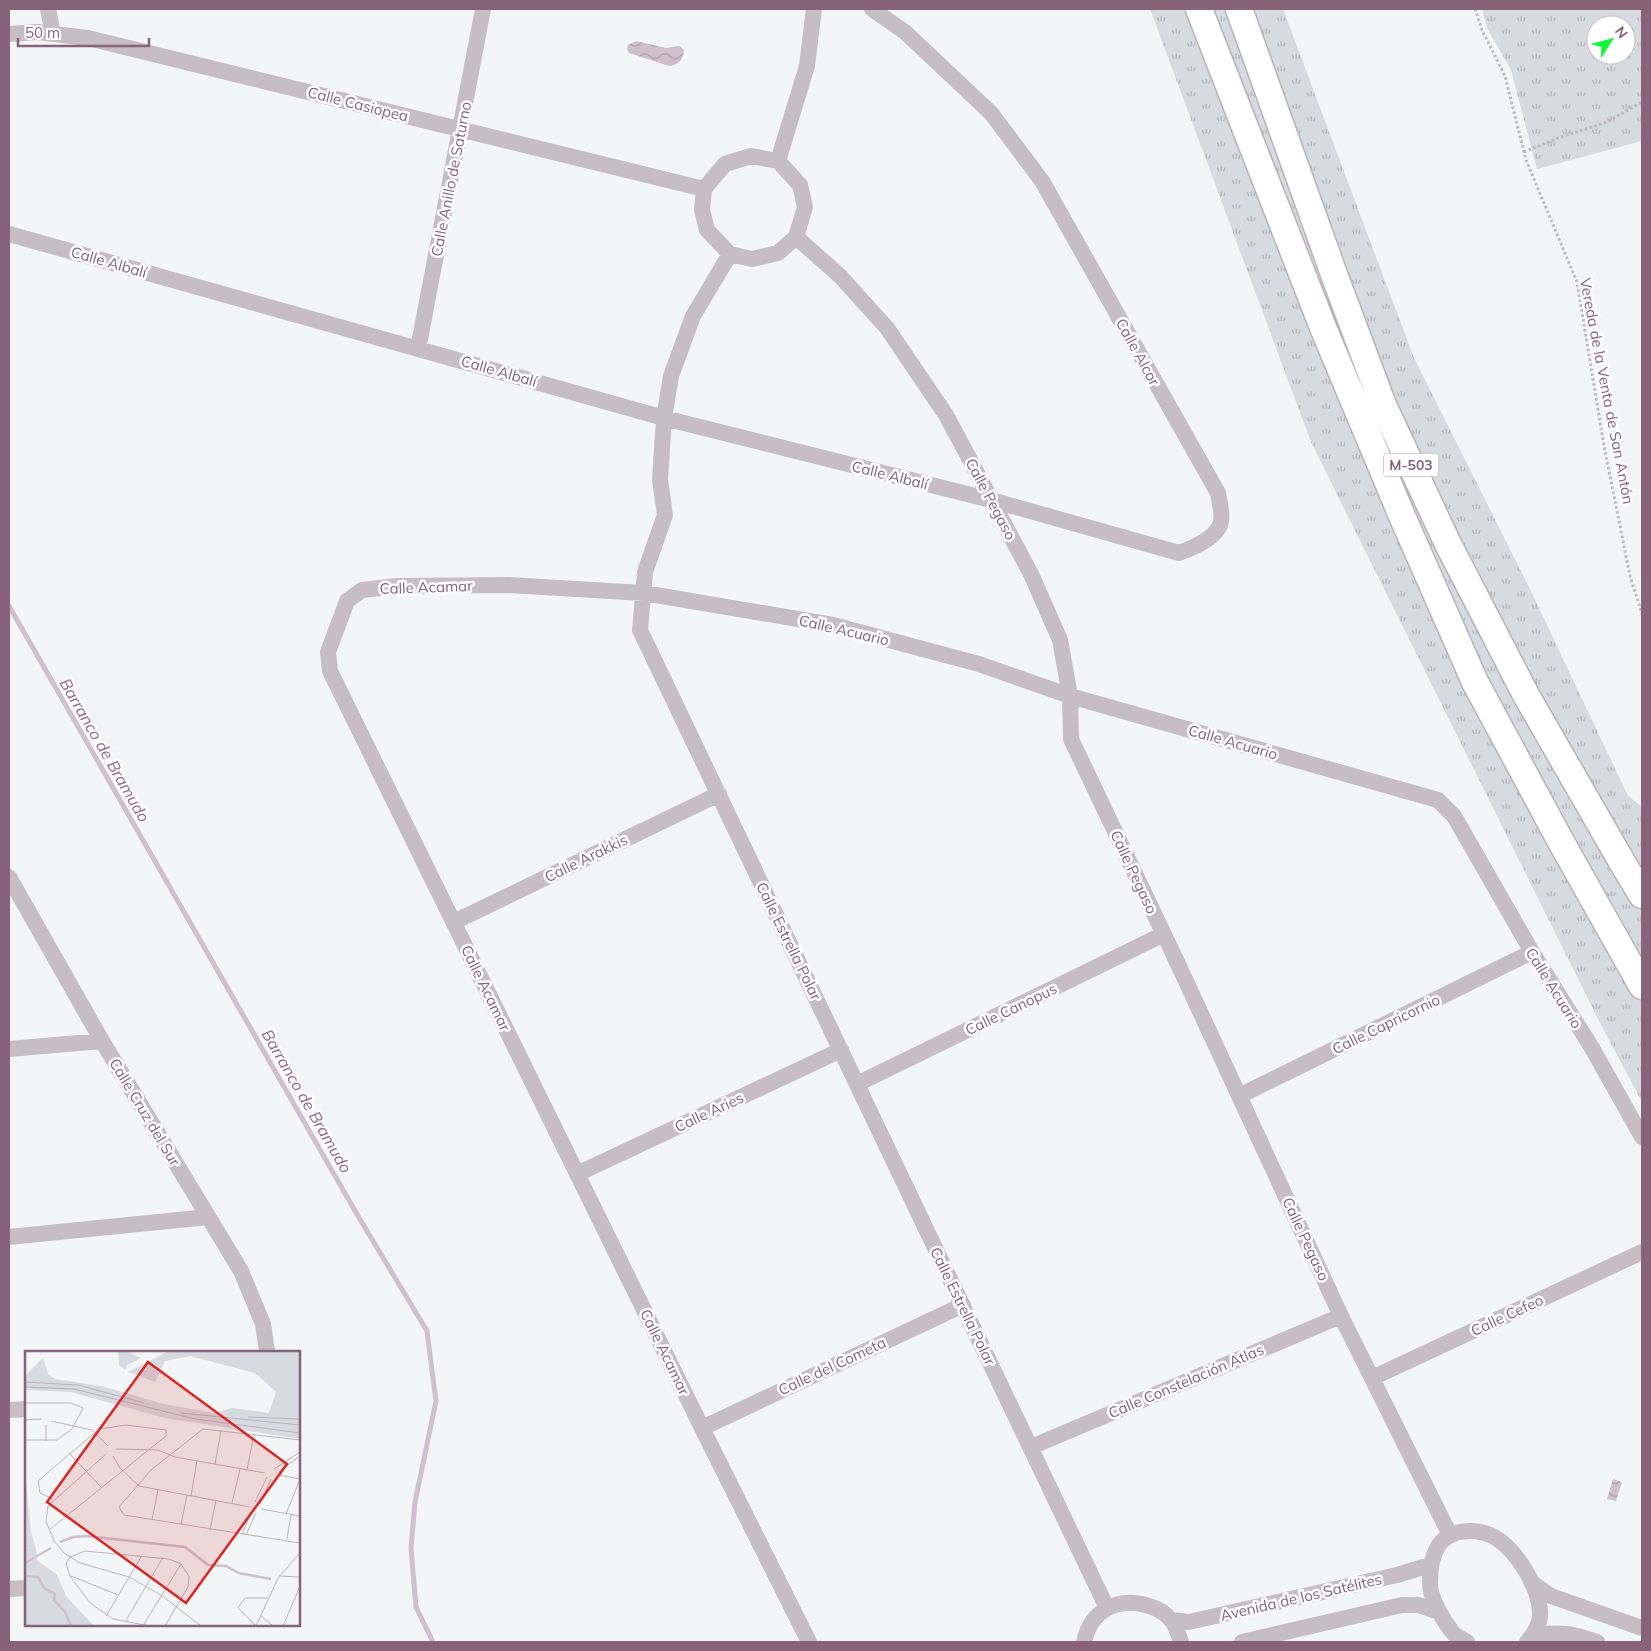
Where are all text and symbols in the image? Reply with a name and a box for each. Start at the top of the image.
scale bar [18,15,149,47]
north arrow [1586,15,1636,65]
text: 50 m [25,23,60,42]
text: N [1611,23,1632,42]
street label: Calle Casiopea [306,82,410,126]
street label: Calle Anillo de Saturno [427,100,475,258]
street label: Calle Albalí [69,242,150,282]
street label: Vereda de la Venta de San Antón [1576,276,1638,506]
street label: Calle Alcor [1112,315,1165,389]
street label: Calle Albalí [459,351,540,391]
road number: M-503 [1384,454,1438,476]
street label: Calle Pegaso [962,455,1020,543]
street label: Calle Albalí [850,456,932,494]
street label: Calle Acamar [379,576,473,598]
street label: Calle Acuario [797,610,891,650]
water label: Barranco de Bramudo [56,675,154,825]
street label: Calle Acuario [1186,720,1280,764]
street label: Calle Pegaso [1106,827,1162,917]
street label: Calle Arakkis [541,830,631,886]
street label: Calle Estrella Polar [752,879,826,1004]
street label: Calle Acamar [457,942,515,1035]
street label: Calle Acuario [1522,944,1586,1032]
street label: Calle Canopus [962,979,1060,1039]
street label: Calle Capricornio [1329,990,1443,1058]
water label: Barranco de Bramudo [258,1026,356,1176]
street label: Calle Cruz del Sur [105,1055,185,1170]
street label: Calle Aries [672,1088,746,1136]
street label: Calle Pegaso [1278,1194,1334,1284]
street label: Calle Estrella Polar [926,1244,1000,1369]
street label: Calle Cefeo [1468,1290,1546,1340]
street label: Calle Acamar [636,1306,694,1399]
street label: Calle del Cometa [775,1333,889,1399]
street label: Calle Constelación Atlas [1105,1340,1267,1422]
inset map [25,1351,300,1626]
street label: Avenida de los Satélites [1218,1569,1384,1625]

